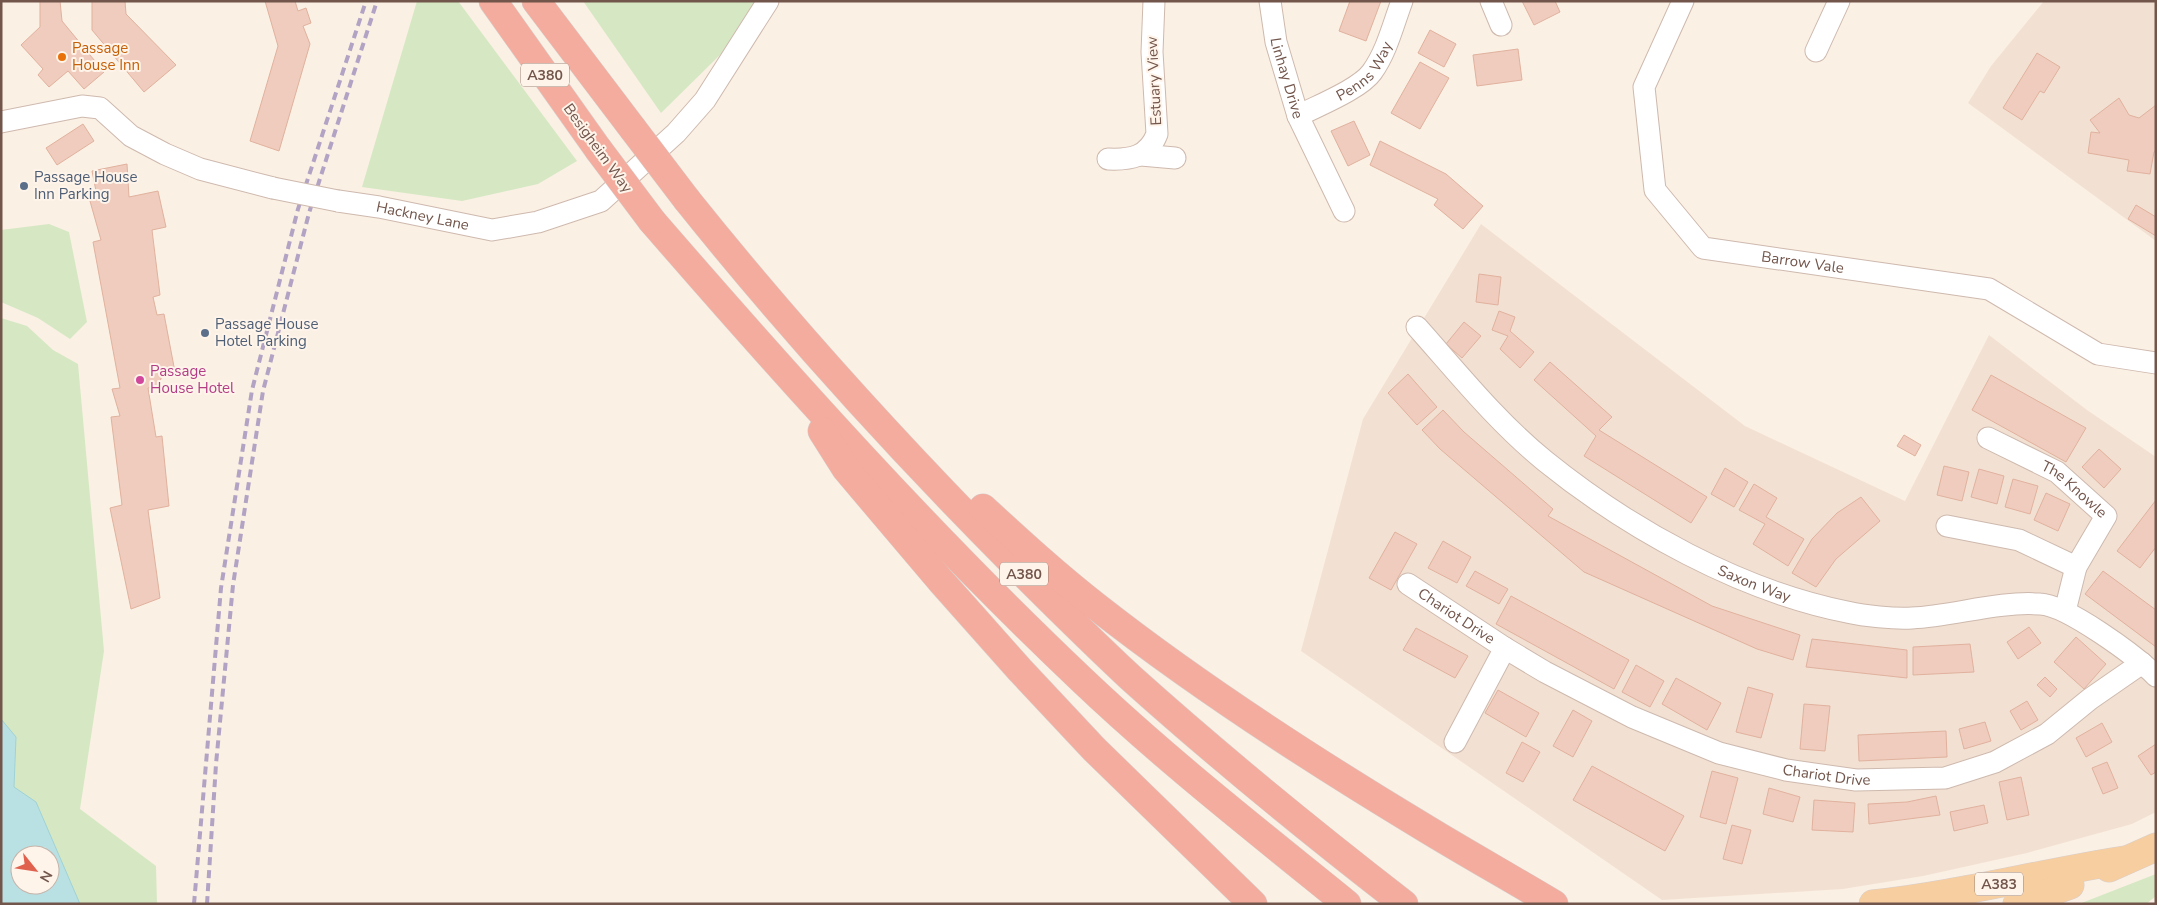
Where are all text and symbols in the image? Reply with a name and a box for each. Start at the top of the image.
street label: Estuary View [1142,36,1166,126]
street label: Linhay Drive [1265,36,1308,121]
place label: Passage House Inn [72,38,140,75]
street label: Penns Way [1333,38,1397,106]
marker: Passage House Inn [56,51,68,63]
road number: A380 [521,64,569,86]
street label: Besigheim Way [559,99,637,197]
place label: Passage House Inn Parking [34,167,137,204]
marker: Passage House Inn Parking [18,180,30,192]
street label: Hackney Lane [374,197,471,235]
street label: Barrow Vale [1760,246,1845,278]
place label: Passage House Hotel Parking [215,314,318,351]
marker: Passage House Hotel Parking [199,327,211,339]
place label: Passage House Hotel [150,361,235,398]
marker: Passage House Hotel [134,374,146,386]
street label: The Knowle [2038,456,2112,522]
street label: Saxon Way [1714,560,1794,607]
road number: A380 [1000,562,1048,586]
street label: Chariot Drive [1414,583,1499,649]
street label: Chariot Drive [1781,760,1871,790]
north arrow [10,845,60,895]
text: N [35,867,57,886]
road number: A383 [1975,872,2023,896]

